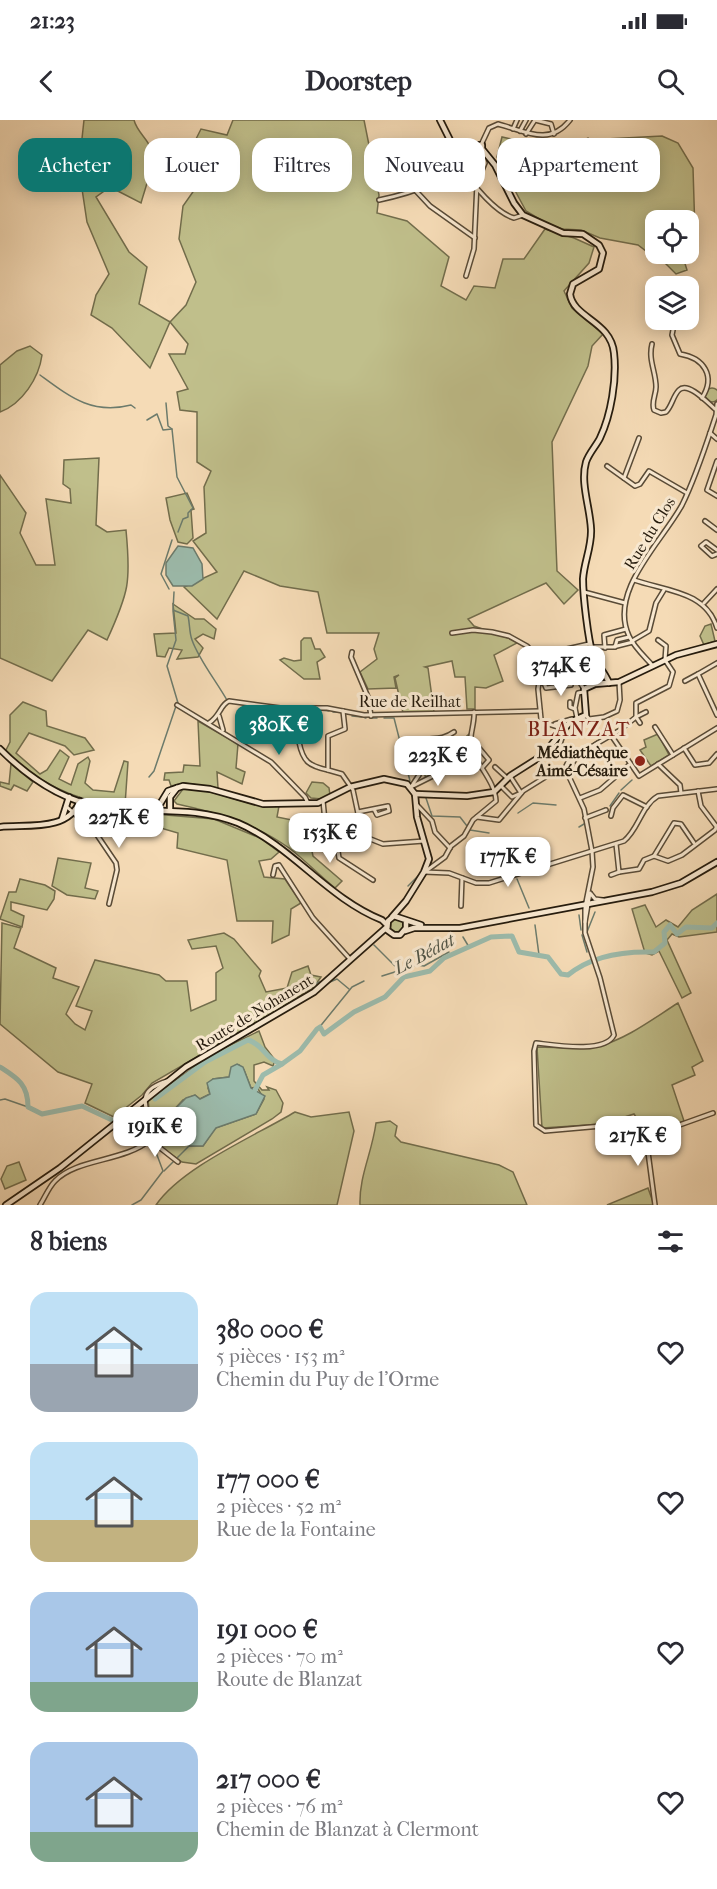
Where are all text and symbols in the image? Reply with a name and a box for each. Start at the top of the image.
text: 21:23 [30,8,75,34]
icon: back [30,65,63,98]
text: Doorstep [305,65,412,97]
icon: search [654,65,687,98]
chip: Acheter [18,138,132,192]
chip: Louer [144,138,240,192]
chip: Filtres [252,138,352,192]
chip: Nouveau [364,138,485,192]
chip: Appartement [497,138,660,192]
map controls [645,210,699,330]
button: locate [645,210,699,264]
button: layers [645,276,699,330]
street label: Rue du Clos [620,493,679,573]
pin: 374K € [512,646,610,697]
text: 374K € [531,654,591,677]
street label: Rue de Reilhat [359,692,461,711]
pin: 380K € [230,705,328,756]
text: 380K € [249,713,309,736]
district label: BLANZAT [527,718,631,741]
pin: 223K € [389,736,487,787]
place label: Médiathèque Aimé-Césaire [535,743,628,780]
text: 223K € [408,744,468,767]
marker: Médiathèque Aimé-Césaire [633,754,647,768]
pin: 227K € [70,798,168,849]
text: 227K € [89,806,149,829]
pin: 153K € [281,813,379,864]
text: 153K € [303,821,357,844]
pin: 177K € [459,837,557,888]
text: 177K € [479,845,537,868]
water label: Le Bédat [389,929,460,980]
street label: Route de Nohanent [192,970,317,1055]
pin: 191K € [106,1107,204,1158]
text: 191K € [127,1115,183,1138]
pin: 217K € [589,1116,687,1167]
text: 217K € [609,1124,667,1147]
icon: filters [654,1225,687,1258]
text: 8 biens [30,1226,107,1257]
text: 380 000 € [216,1314,324,1345]
icon: home [78,1316,150,1388]
icon: heart [654,1336,687,1369]
text: 5 pièces · 153 m² [216,1345,345,1368]
text: Chemin du Puy de l'Orme [216,1368,439,1391]
text: 177 000 € [216,1464,320,1495]
icon: home [78,1466,150,1538]
icon: heart [654,1486,687,1519]
text: 2 pièces · 52 m² [216,1495,341,1518]
text: Rue de la Fontaine [216,1518,376,1541]
text: 191 000 € [216,1614,318,1645]
icon: home [78,1616,150,1688]
icon: heart [654,1636,687,1669]
text: 2 pièces · 70 m² [216,1645,343,1668]
text: Route de Blanzat [216,1668,362,1691]
text: 217 000 € [216,1764,321,1795]
icon: home [78,1766,150,1838]
icon: heart [654,1786,687,1819]
text: 2 pièces · 76 m² [216,1795,343,1818]
text: Chemin de Blanzat à Clermont [216,1818,479,1841]

